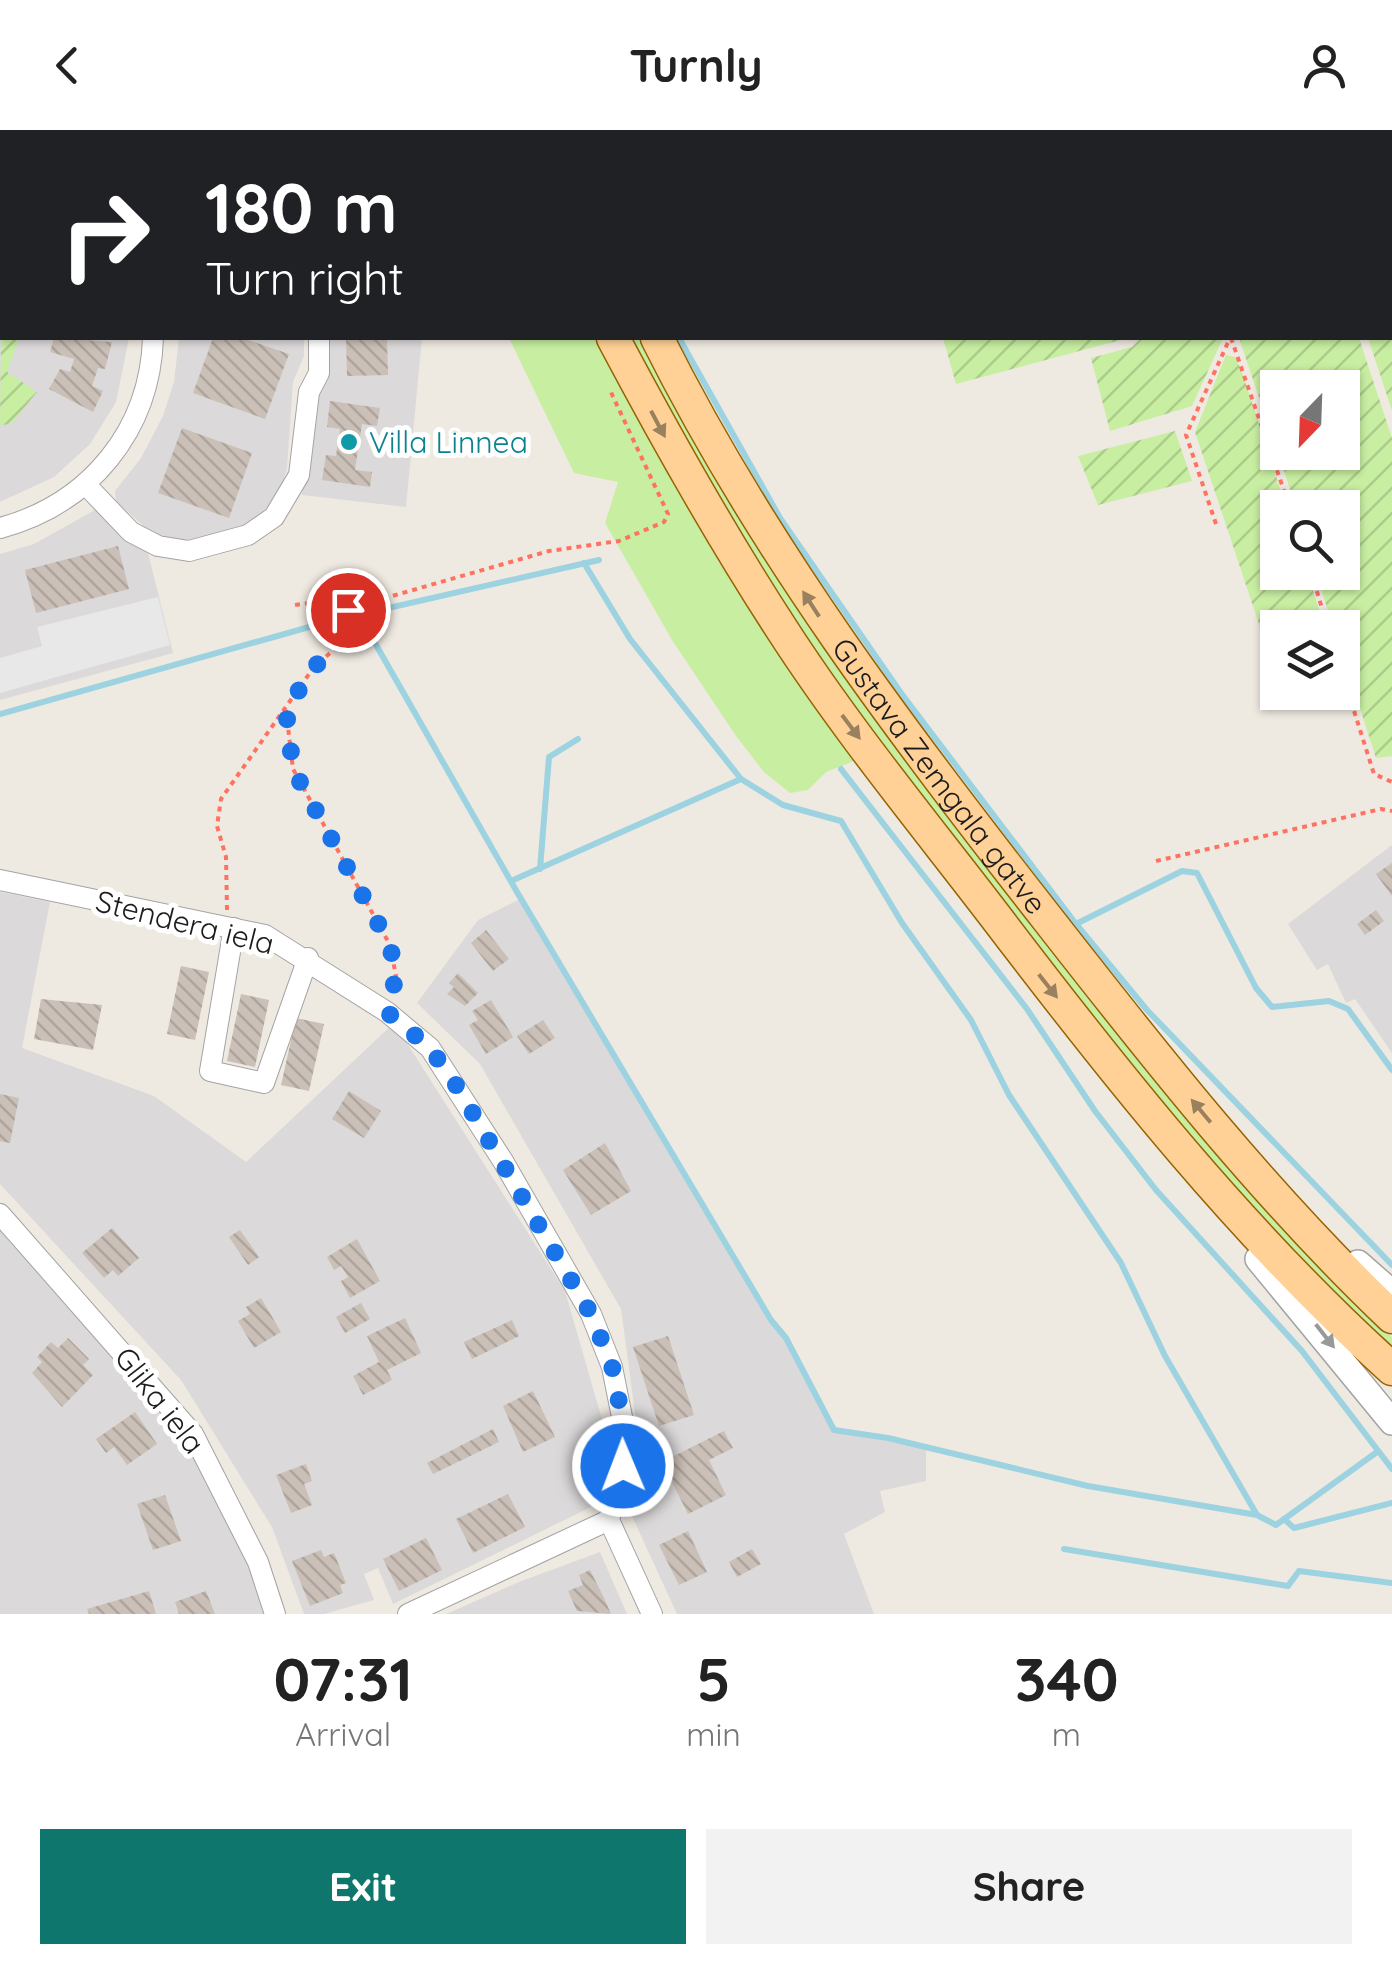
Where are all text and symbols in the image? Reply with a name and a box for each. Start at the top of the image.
text: Turnly [629,37,763,93]
icon: back [40,38,95,93]
icon: person [1297,38,1352,93]
text: 180 m [205,163,398,251]
icon: right [40,170,170,300]
text: Turn right [205,250,404,306]
north arrow [1260,370,1360,470]
map controls [1260,370,1360,710]
one-way arrow [650,409,667,438]
place label: Villa Linnea [369,423,528,461]
marker: Villa Linnea [338,431,360,453]
button: search [1260,490,1360,590]
pin [306,568,391,653]
icon: arrive [321,583,376,638]
one-way arrow [803,590,821,617]
button: layers [1260,610,1360,710]
street label: Gustava Zemgala gatve [824,630,1055,922]
one-way arrow [841,714,861,740]
street label: Stendera iela [92,882,278,962]
one-way arrow [1038,973,1058,999]
one-way arrow [1191,1098,1212,1123]
one-way arrow [1315,1323,1335,1349]
street label: Glika iela [107,1339,213,1461]
position arrow [571,1414,675,1518]
text: 07:31 [273,1641,413,1716]
text: 5 [696,1641,731,1716]
text: 340 [1014,1641,1119,1716]
text: Arrival [295,1714,391,1754]
text: min [686,1714,741,1754]
text: m [1052,1714,1081,1754]
button: Exit [40,1829,686,1944]
button: Share [706,1829,1352,1944]

